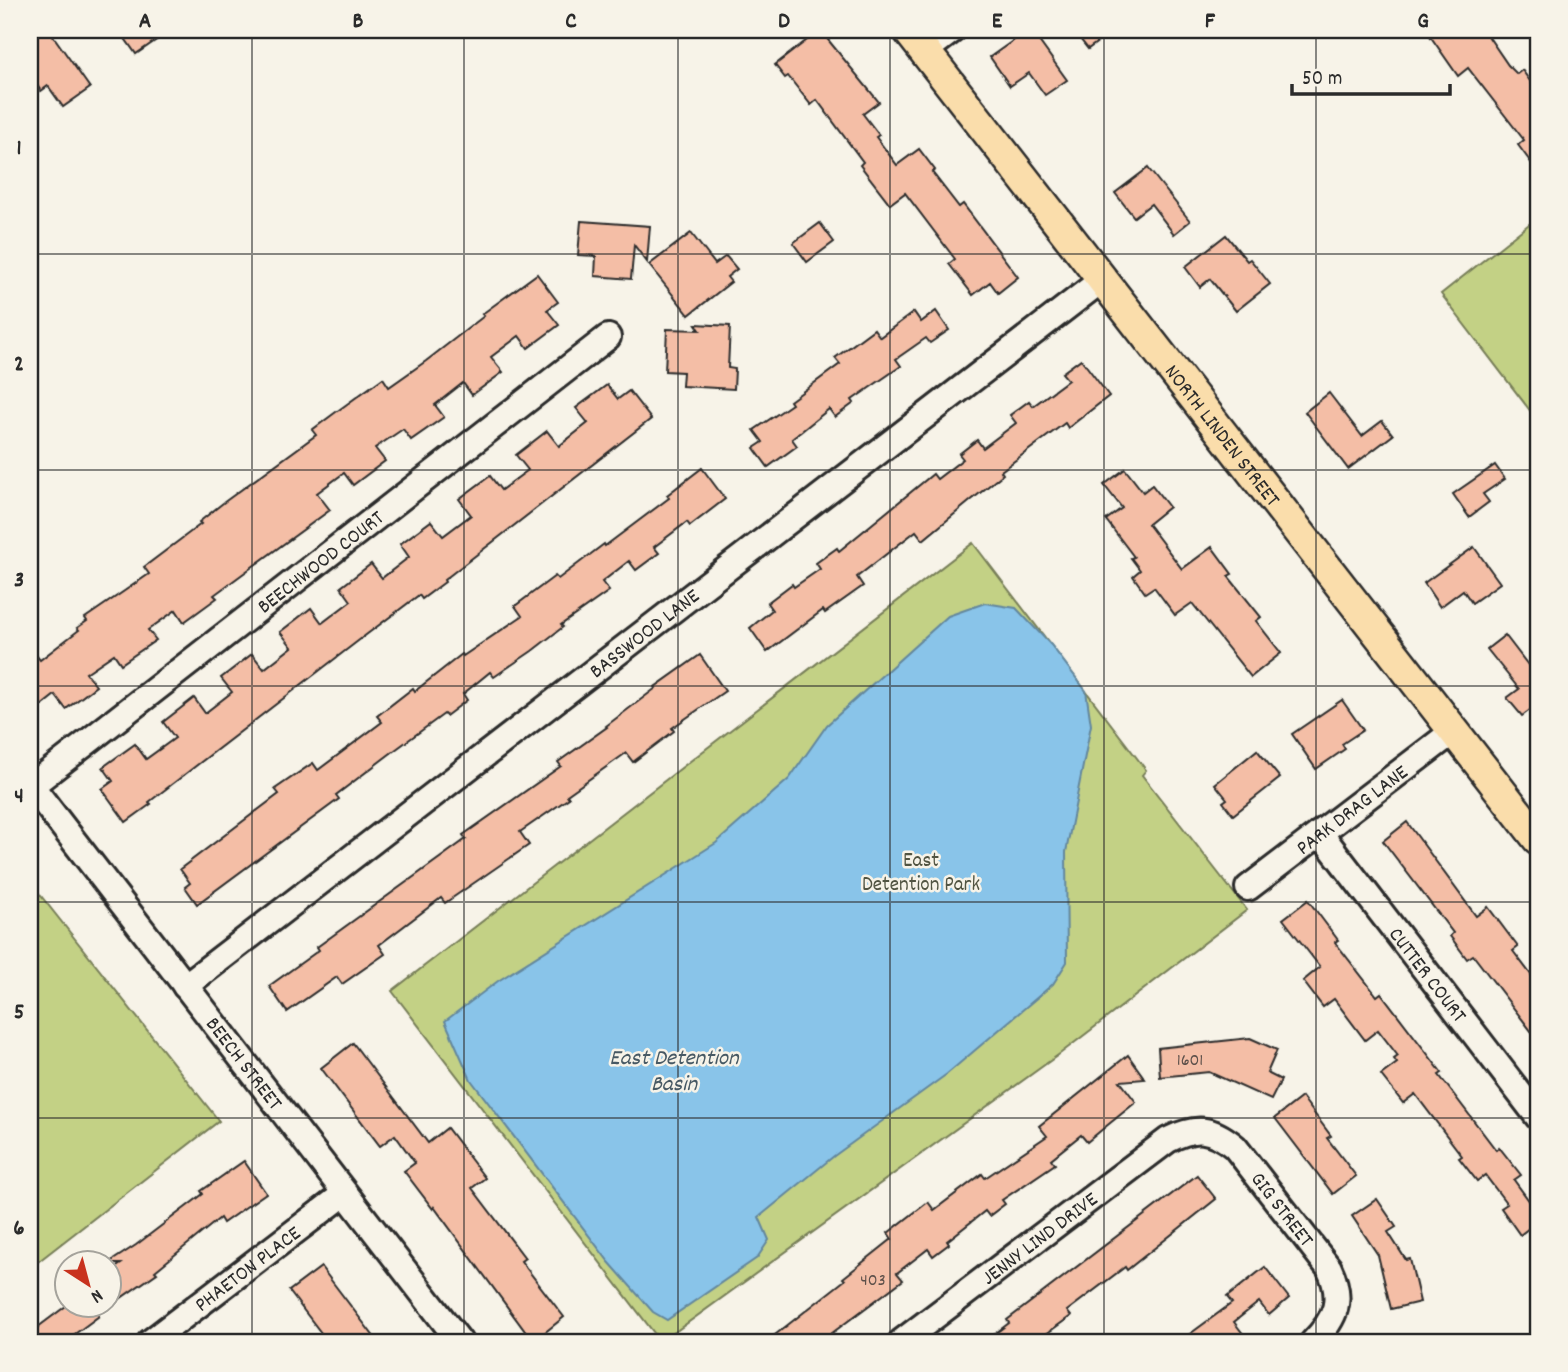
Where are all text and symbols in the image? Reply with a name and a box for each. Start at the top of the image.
text: A [139,6,151,39]
text: B [353,6,364,39]
text: C [565,6,577,39]
text: D [778,6,790,39]
text: E [992,6,1003,39]
text: F [1205,6,1216,39]
text: G [1417,6,1429,39]
scale bar [1292,52,1449,96]
text: 50 m [1302,65,1342,95]
text: 1 [16,133,22,166]
text: 2 [14,349,24,382]
street label: NORTH LINDEN STREET [1156,359,1286,515]
street label: BEECHWOOD COURT [252,504,392,622]
text: 3 [14,565,24,598]
street label: BASSWOOD LANE [584,583,707,687]
street label: PARK DRAG LANE [1291,759,1416,864]
text: 4 [14,781,24,814]
park label: East Detention Park [862,847,980,901]
street label: CUTTER COURT [1380,922,1473,1030]
text: 5 [14,997,24,1030]
street label: BEECH STREET [197,1012,288,1118]
water label: East Detention Basin [609,1043,740,1102]
house number: 1601 [1177,1049,1203,1074]
street label: GIG STREET [1242,1167,1320,1255]
street label: JENNY LIND DRIVE [976,1186,1106,1294]
text: 6 [13,1213,25,1246]
street label: PHAETON PLACE [189,1220,309,1321]
north arrow [52,1250,122,1320]
house number: 403 [860,1269,886,1294]
text: N [84,1281,108,1309]

